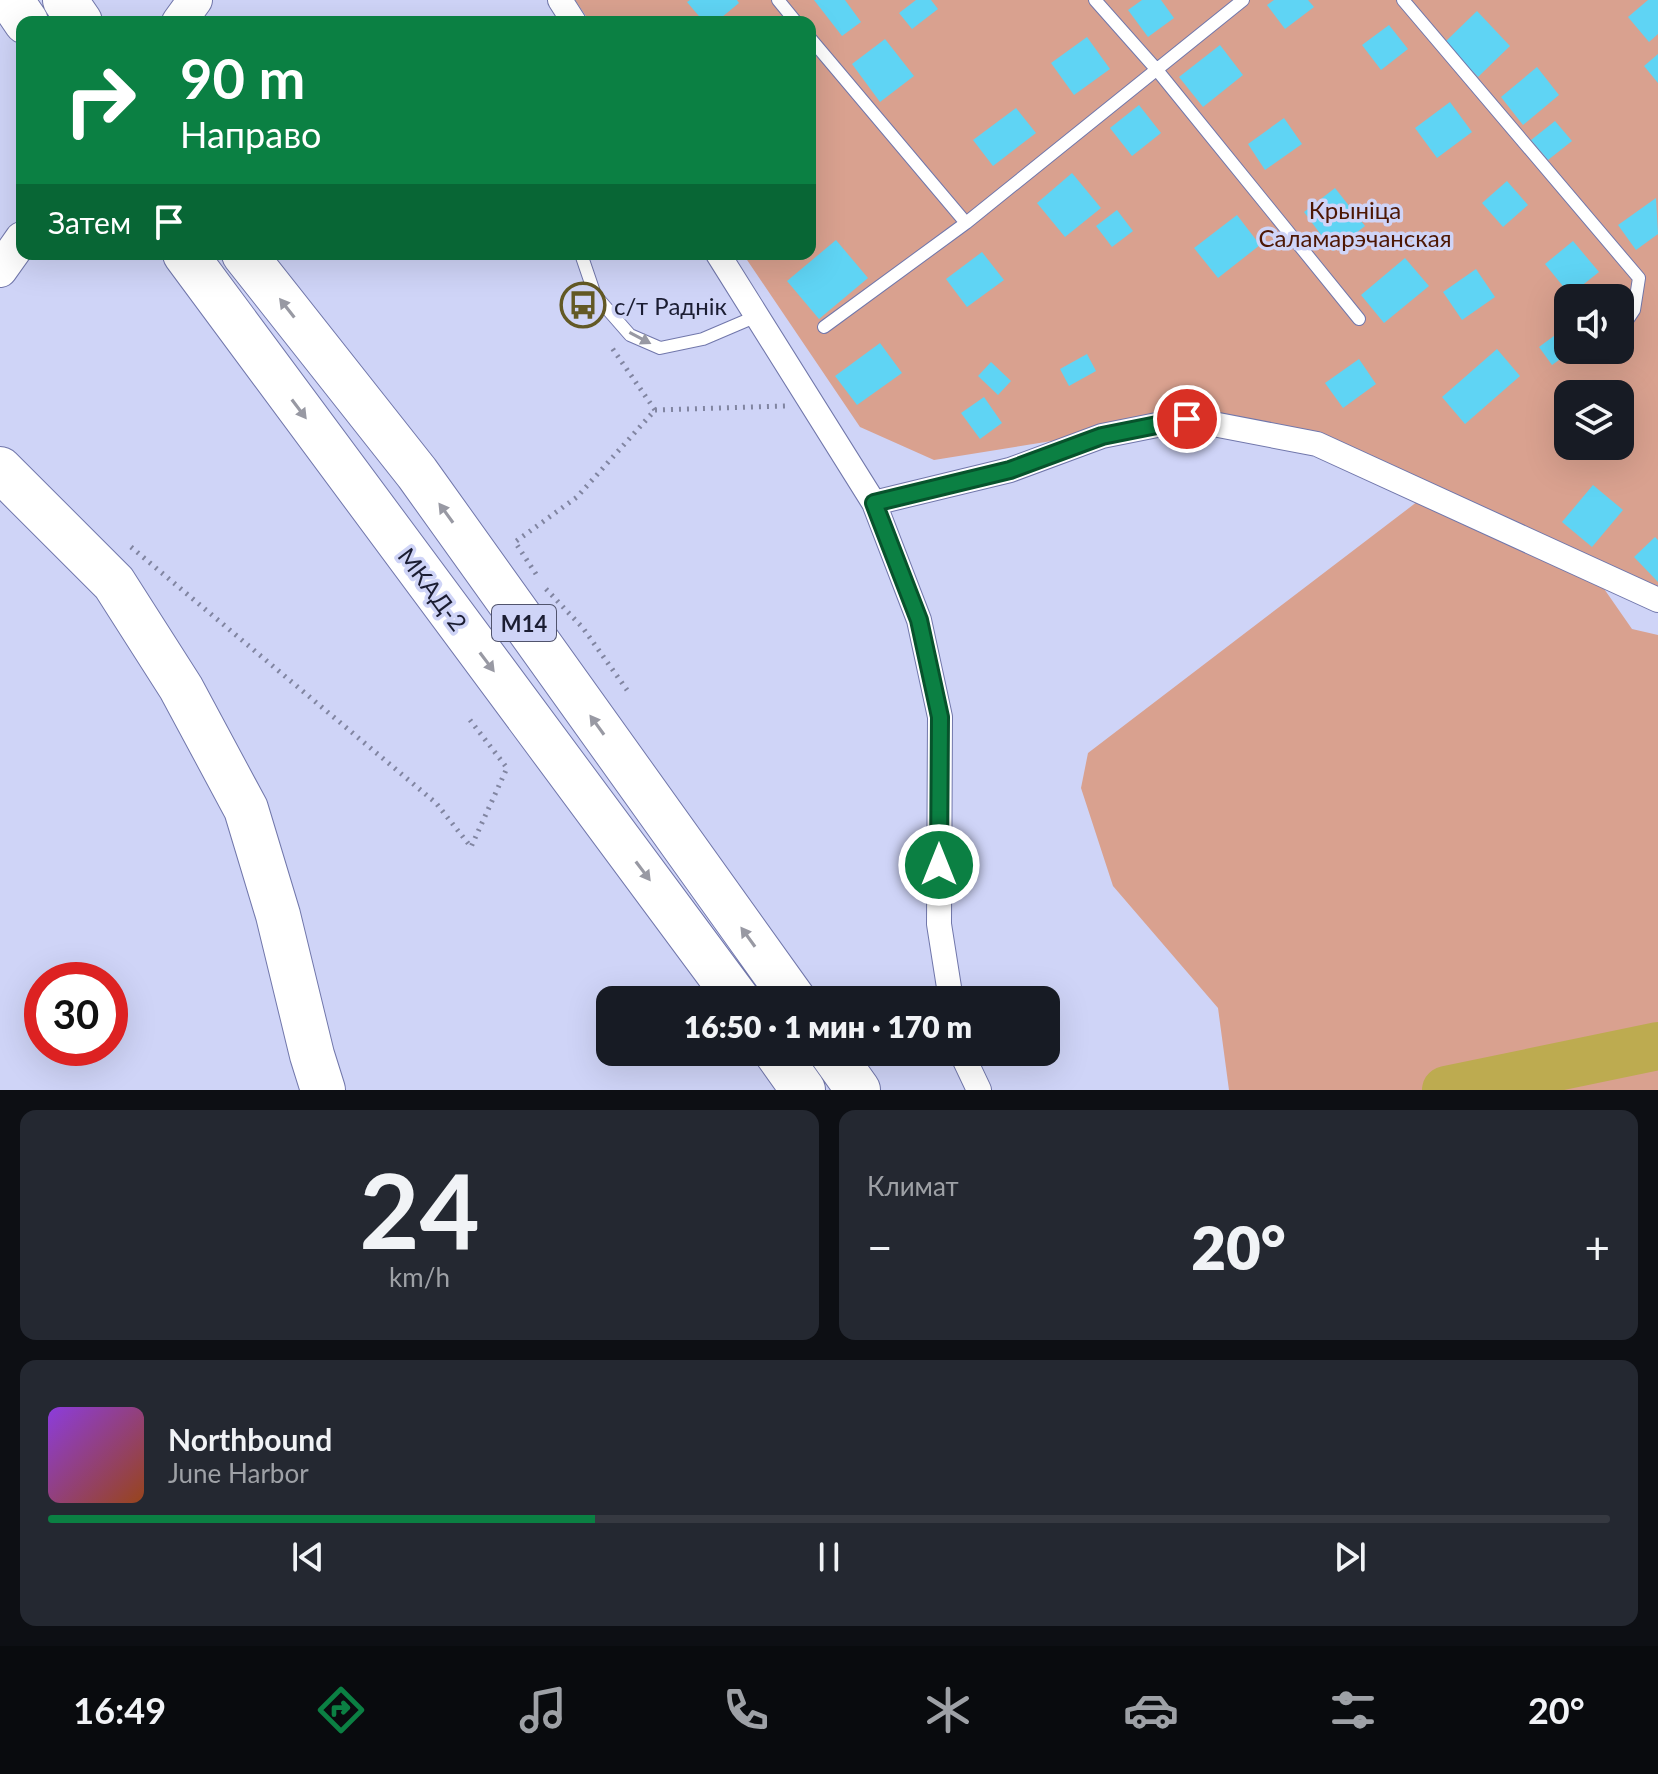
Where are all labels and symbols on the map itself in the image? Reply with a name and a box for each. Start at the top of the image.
park label: Крыніца Саламарэчанская [1258,195,1452,252]
bus stop icon: с/т Раднік [559,281,607,329]
place label: с/т Раднік [614,291,727,320]
one-way arrow [279,298,295,318]
one-way arrow [628,331,651,345]
pin [1153,385,1221,453]
one-way arrow [291,398,307,419]
one-way arrow [439,503,454,524]
street label: МКАД-2 [392,542,474,636]
road number: М14 [492,605,556,641]
one-way arrow [479,652,495,673]
one-way arrow [589,714,605,736]
position arrow [897,823,981,907]
one-way arrow [634,861,650,881]
one-way arrow [741,926,757,947]
speed limit sign: 30 [24,962,128,1066]

